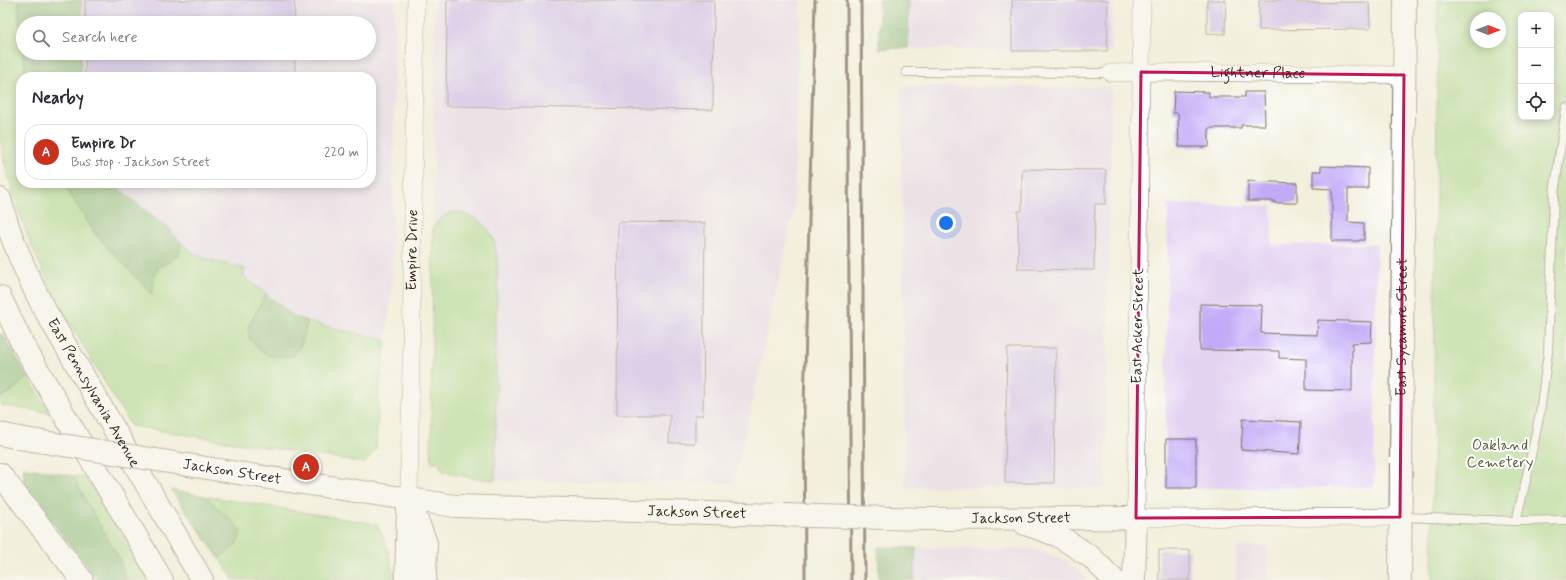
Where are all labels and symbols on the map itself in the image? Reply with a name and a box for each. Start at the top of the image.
north arrow [1470,12,1506,48]
street label: Lightner Place [1210,63,1306,84]
street label: Empire Drive [402,209,423,291]
your location [936,213,956,233]
street label: East Sycamore Street [1392,258,1413,396]
street label: East Acker Street [1127,268,1149,384]
street label: East Pennsylvania Avenue [42,315,144,471]
park label: Oakland Cemetery [1467,436,1534,473]
pin: A [293,452,319,482]
street label: Jackson Street [181,454,283,490]
street label: Jackson Street [647,501,747,524]
street label: Jackson Street [971,508,1071,529]

